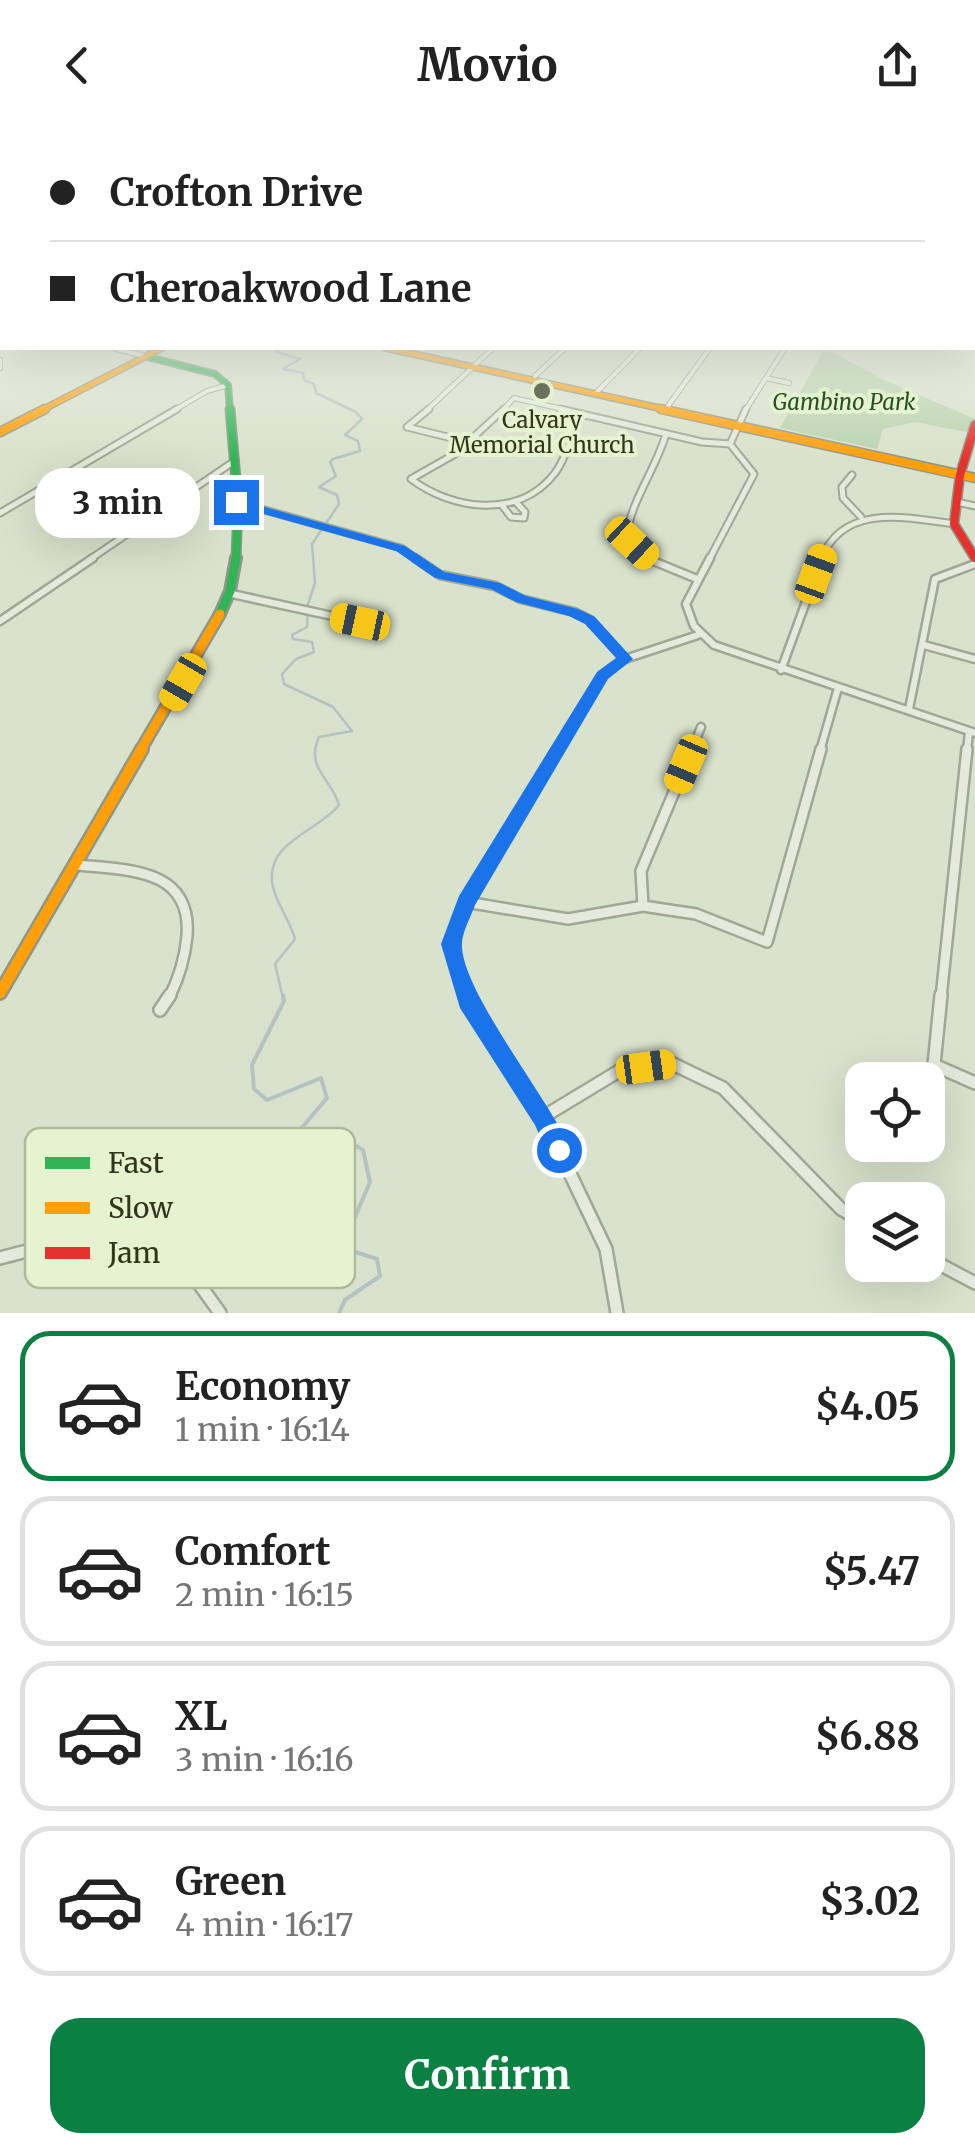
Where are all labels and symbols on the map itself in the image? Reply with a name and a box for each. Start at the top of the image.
marker: Calvary Memorial Church [531,380,553,402]
park label: Gambino Park [773,388,915,416]
place label: Calvary Memorial Church [449,406,635,459]
callout: 3 min [36,467,201,537]
route end [214,480,259,525]
car [600,512,664,574]
car [792,541,840,607]
car [328,601,392,643]
car [155,649,211,715]
car [660,731,712,797]
car [614,1048,678,1086]
legend [25,1128,355,1288]
route start [537,1128,582,1173]
text: Fast [108,1145,164,1181]
text: Slow [108,1190,173,1226]
text: Jam [107,1235,161,1271]

